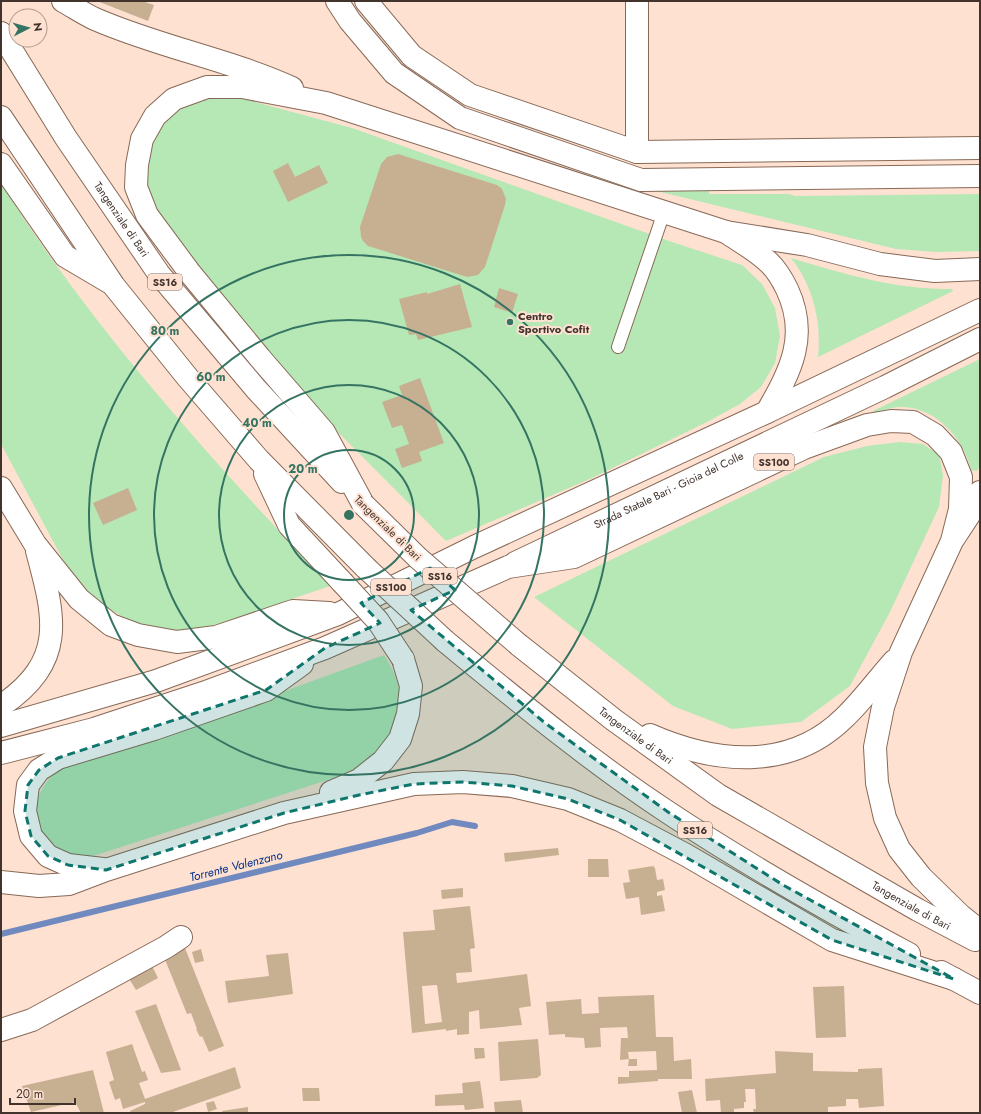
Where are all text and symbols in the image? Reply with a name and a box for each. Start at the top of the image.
north arrow [8,8,48,48]
text: N [30,22,46,32]
street label: Tangenziale di Bari [90,178,153,260]
road number: SS16 [148,274,182,290]
place label: Centro Sportivo Cofit [518,308,590,337]
marker: Centro Sportivo Cofit [505,317,515,327]
text: 80 m [151,322,180,340]
text: 60 m [196,368,226,386]
text: 40 m [242,414,272,432]
street label: Strada Statale Bari - Gioia del Colle [591,447,746,532]
road number: SS100 [754,454,794,470]
text: 20 m [288,460,318,478]
street label: Tangenziale di Bari [351,492,425,564]
centre of rings [342,508,356,522]
road number: SS16 [423,568,457,584]
road number: SS100 [371,579,411,595]
street label: Tangenziale di Bari [596,703,676,768]
road number: SS16 [678,822,712,838]
water label: Torrente Valenzano [188,846,285,886]
street label: Tangenziale di Bari [869,877,954,934]
scale bar [10,1080,75,1106]
text: 20 m [16,1085,43,1103]

